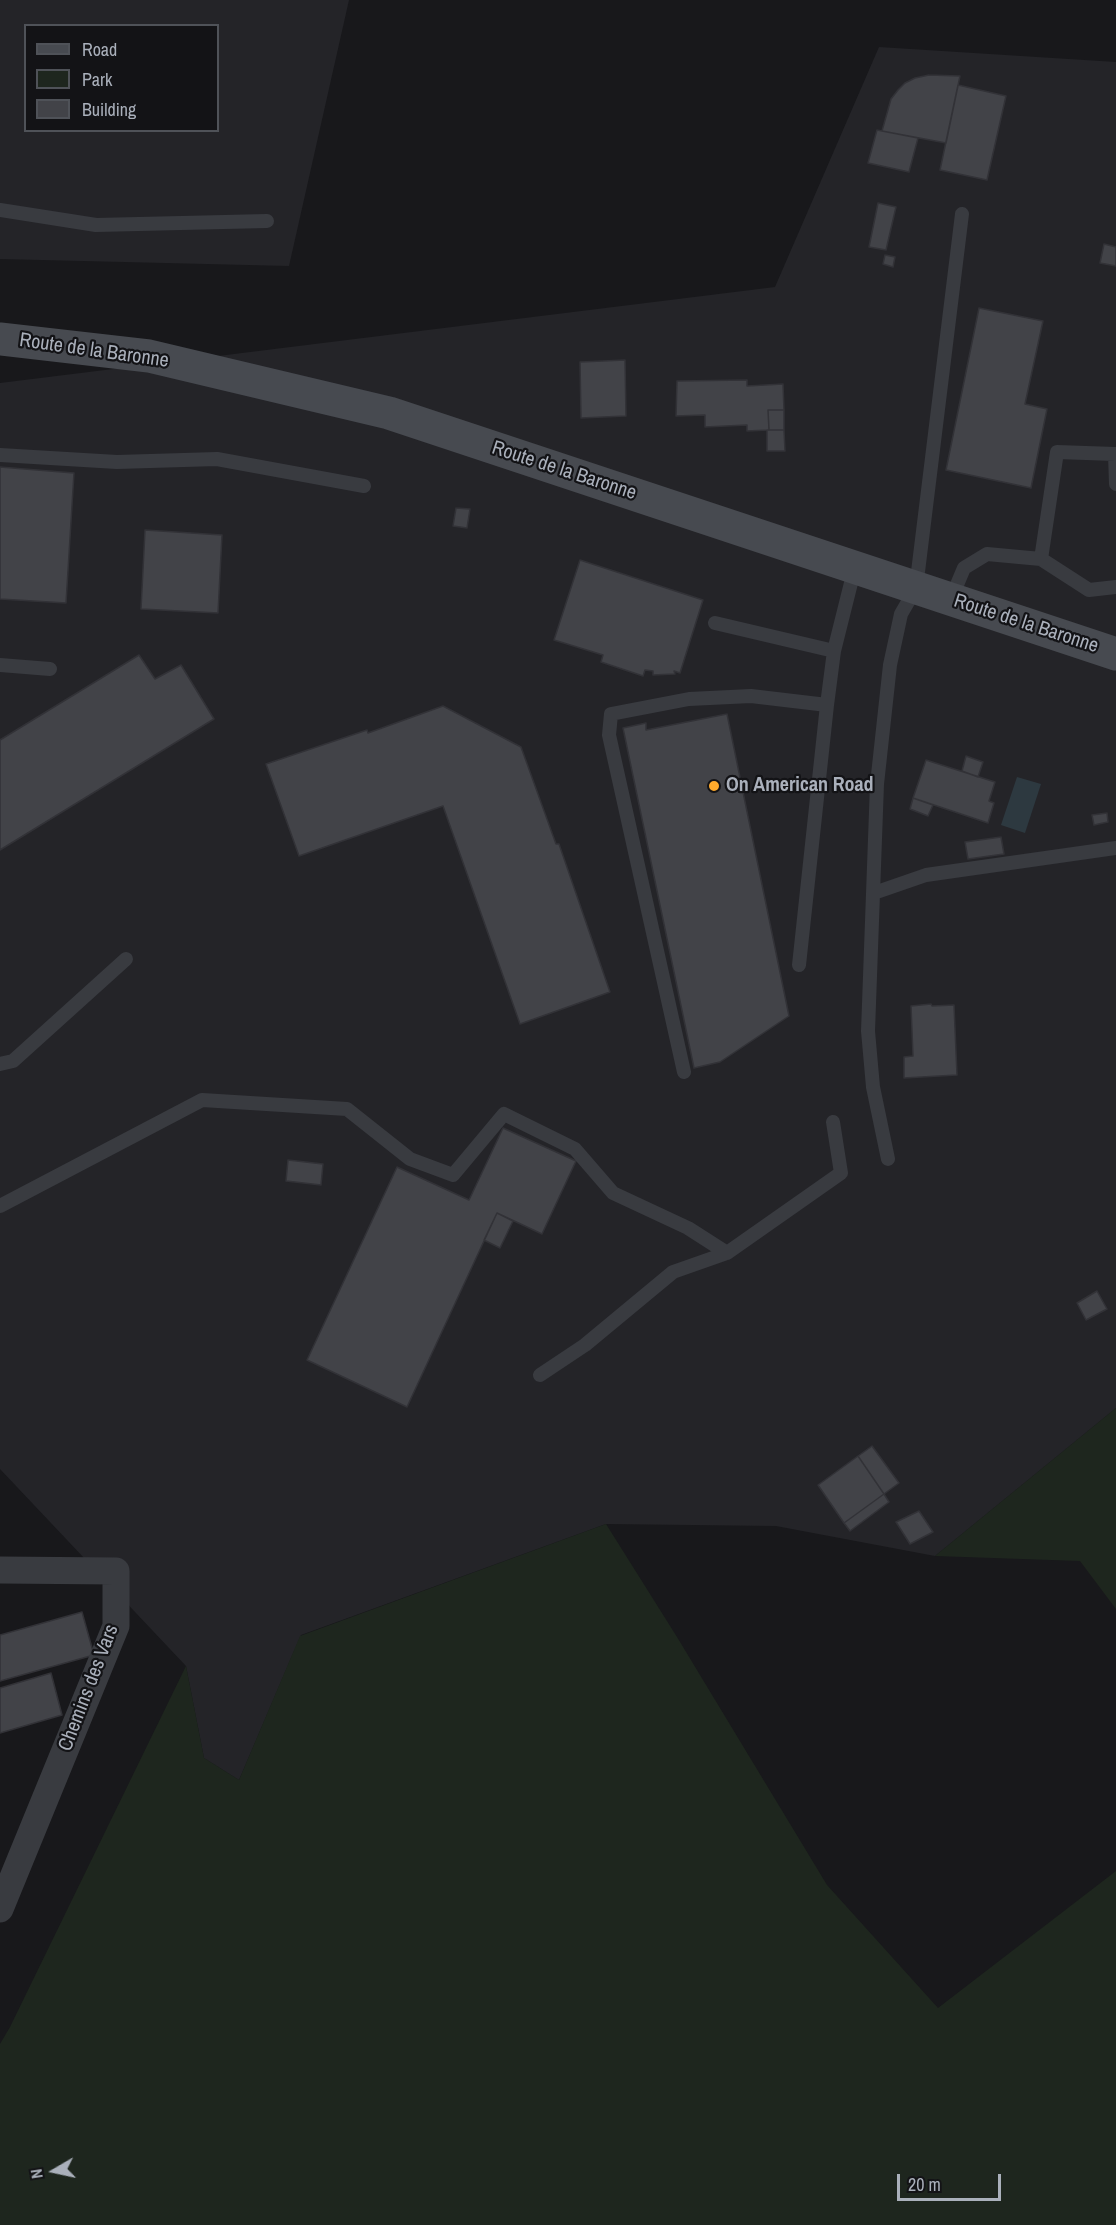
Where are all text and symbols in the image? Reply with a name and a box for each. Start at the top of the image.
legend [24,24,219,132]
text: Road [82,37,117,62]
text: Park [82,67,112,92]
text: Building [82,97,136,122]
street label: Route de la Baronne [18,329,170,373]
street label: Route de la Baronne [489,436,639,506]
street label: Route de la Baronne [951,589,1101,659]
place label: On American Road [726,774,874,798]
marker: On American Road [707,779,721,793]
street label: Chemins des Vars [54,1621,124,1755]
north arrow [24,2141,84,2201]
scale bar [900,2162,1004,2200]
text: N [25,2167,48,2180]
text: 20 m [908,2172,941,2197]

